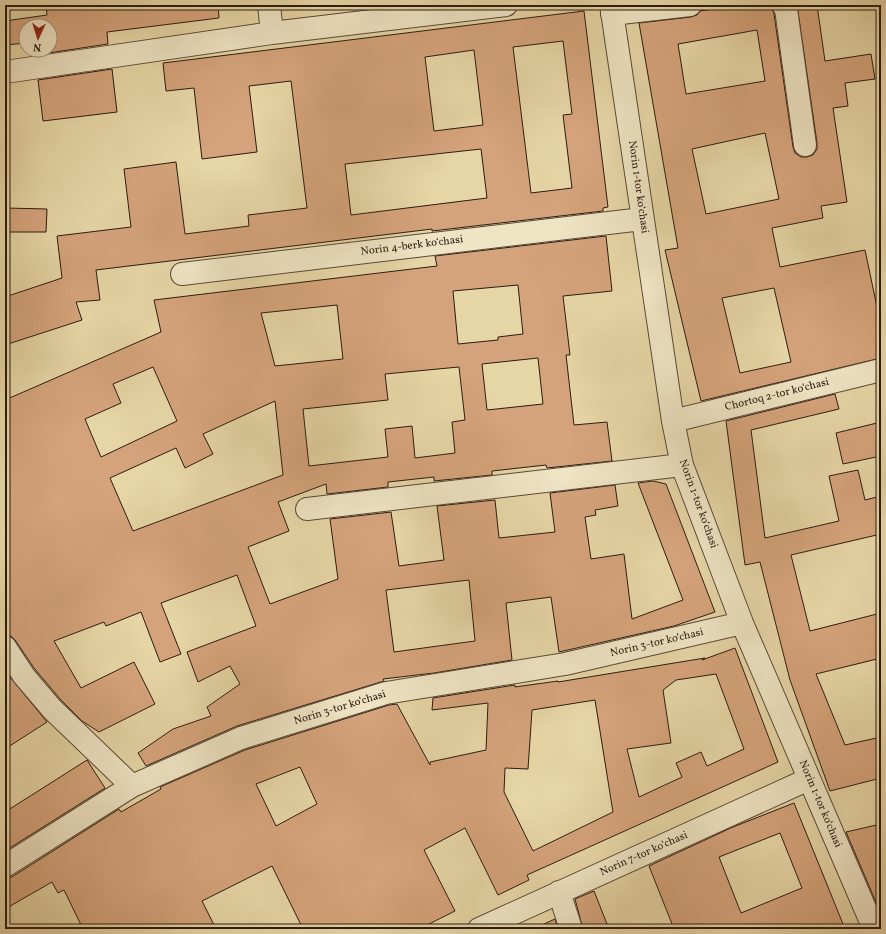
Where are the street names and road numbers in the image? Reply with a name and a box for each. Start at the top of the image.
street label: Norin 1-tor koʻchasi [624,140,652,234]
street label: Norin 4-berk koʻchasi [360,232,464,260]
street label: Chortoq 2-tor koʻchasi [723,375,831,415]
street label: Norin 1-tor koʻchasi [675,457,721,551]
street label: Norin 3-tor koʻchasi [609,625,705,661]
street label: Norin 3-tor koʻchasi [292,687,388,729]
street label: Norin 1-tor koʻchasi [795,758,845,850]
street label: Norin 7-tor koʻchasi [598,828,690,880]

